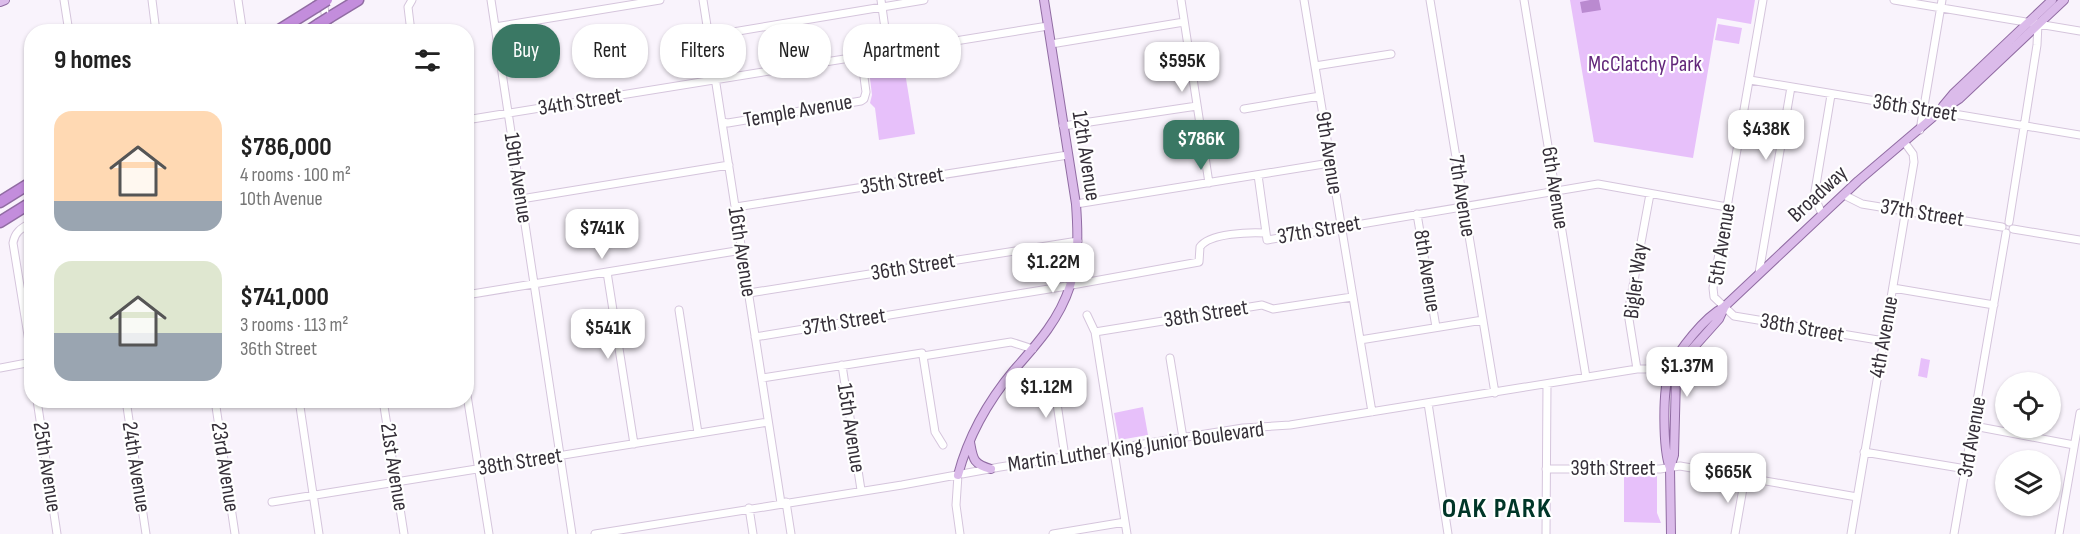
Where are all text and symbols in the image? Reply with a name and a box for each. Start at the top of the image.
chip: Buy [492,24,560,78]
chip: Rent [572,24,648,78]
chip: Filters [660,24,746,78]
chip: New [758,24,831,78]
chip: Apartment [843,24,961,78]
pin: $595K [1140,42,1224,93]
icon: filters [411,44,444,77]
text: 9 homes [54,45,132,76]
text: $595K [1158,49,1206,73]
park label: McClatchy Park [1588,51,1703,78]
street label: 34th Street [536,82,624,122]
street label: Temple Avenue [742,88,854,134]
street label: 36th Street [1871,88,1959,128]
street label: 12th Avenue [1066,109,1106,203]
street label: 9th Avenue [1309,110,1349,196]
pin: $438K [1724,110,1808,161]
text: $438K [1742,117,1790,141]
pin: $786K [1159,120,1243,171]
text: $786K [1177,127,1225,151]
street label: 19th Avenue [498,131,538,225]
text: $786,000 [240,132,332,163]
icon: home [102,135,174,207]
street label: 6th Avenue [1535,145,1575,231]
street label: 7th Avenue [1442,153,1482,239]
street label: Broadway [1783,159,1854,228]
street label: 35th Street [858,161,946,201]
text: 4 rooms · 100 m² [240,163,351,187]
text: 10th Avenue [240,187,323,211]
street label: 37th Street [1878,193,1966,233]
street label: 5th Avenue [1702,201,1742,287]
street label: 16th Avenue [722,205,762,299]
pin: $741K [560,209,644,260]
street label: 37th Street [1275,209,1363,251]
text: $741K [579,216,625,240]
street label: 8th Avenue [1407,228,1447,314]
street label: Bigler Way [1618,241,1654,320]
pin: $1.22M [1004,243,1102,294]
street label: 36th Street [869,247,957,287]
text: $1.22M [1026,250,1080,274]
text: $741,000 [240,282,329,313]
icon: home [102,285,174,357]
street label: 38th Street [1162,294,1250,334]
street label: 4th Avenue [1864,294,1904,380]
street label: 37th Street [800,302,888,342]
street label: 38th Street [1758,307,1846,349]
pin: $541K [566,309,650,360]
text: 3 rooms · 113 m² [240,313,349,337]
text: $541K [585,316,631,340]
text: 36th Street [240,337,317,361]
pin: $1.37M [1638,347,1736,398]
text: $1.37M [1660,354,1714,378]
pin: $1.12M [997,368,1095,419]
map controls [1995,372,2061,516]
button: locate [1995,372,2061,438]
text: $1.12M [1020,375,1072,399]
street label: 15th Avenue [831,381,871,475]
street label: 3rd Avenue [1952,394,1992,480]
street label: Martin Luther King Junior Boulevard [1006,416,1266,478]
street label: 25th Avenue [27,420,67,514]
street label: 24th Avenue [116,420,156,514]
street label: 23rd Avenue [205,420,245,514]
street label: 21st Avenue [374,421,414,513]
street label: 38th Street [476,442,564,482]
button: layers [1995,450,2061,516]
pin: $665K [1686,453,1770,504]
street label: 39th Street [1570,455,1656,482]
text: $665K [1704,460,1752,484]
district label: OAK PARK [1442,492,1552,525]

